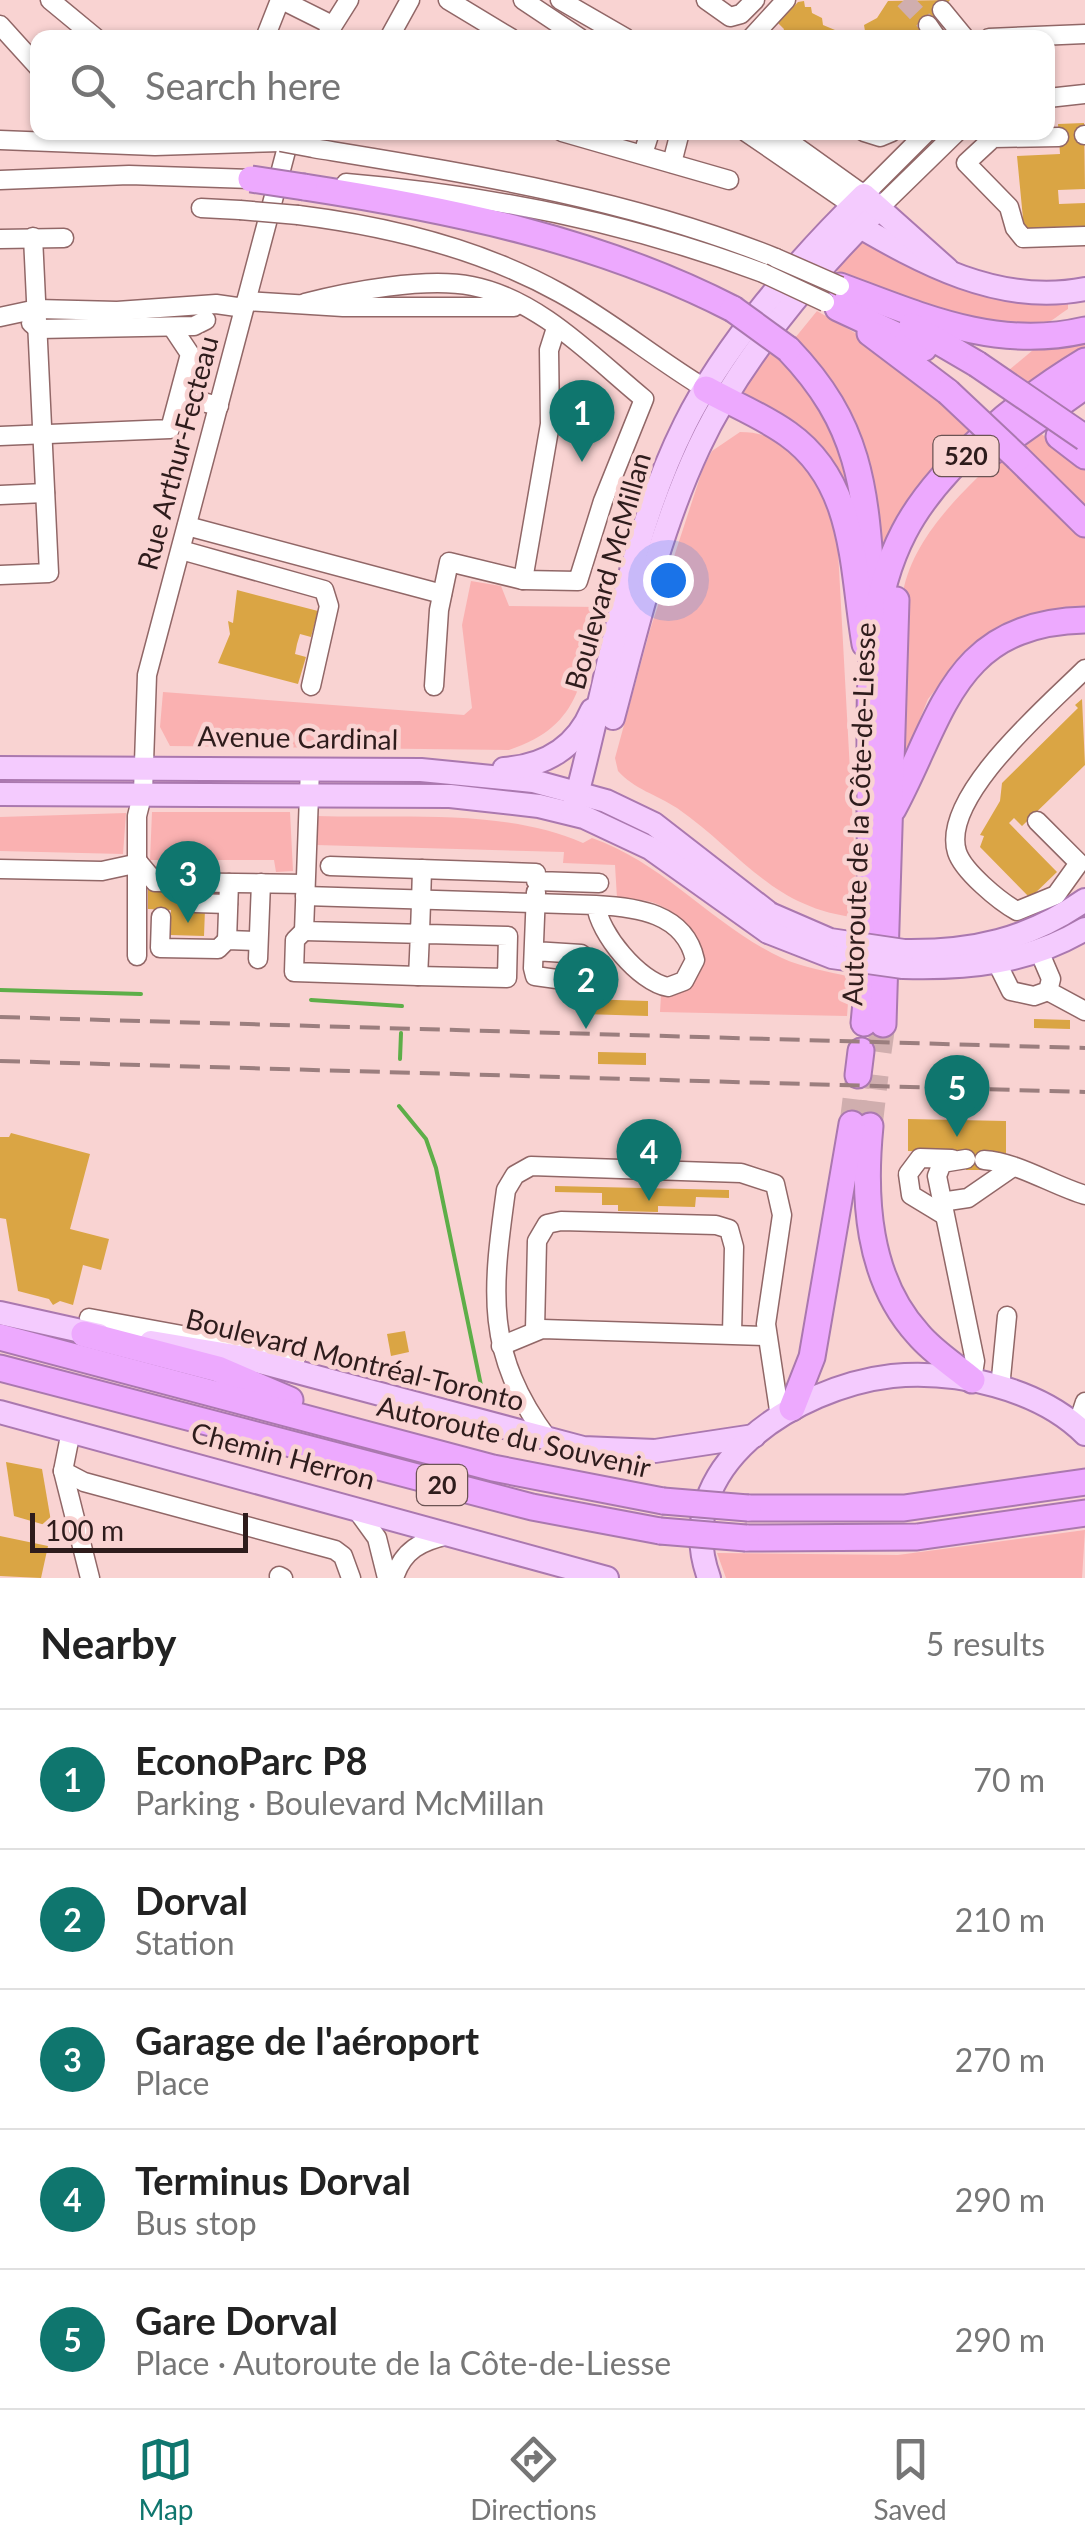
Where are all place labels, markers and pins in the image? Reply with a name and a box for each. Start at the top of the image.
pin: 1 [550,380,614,462]
pin: 3 [156,840,220,923]
pin: 2 [554,946,618,1029]
pin: 5 [924,1054,990,1137]
pin: 4 [616,1118,682,1201]

